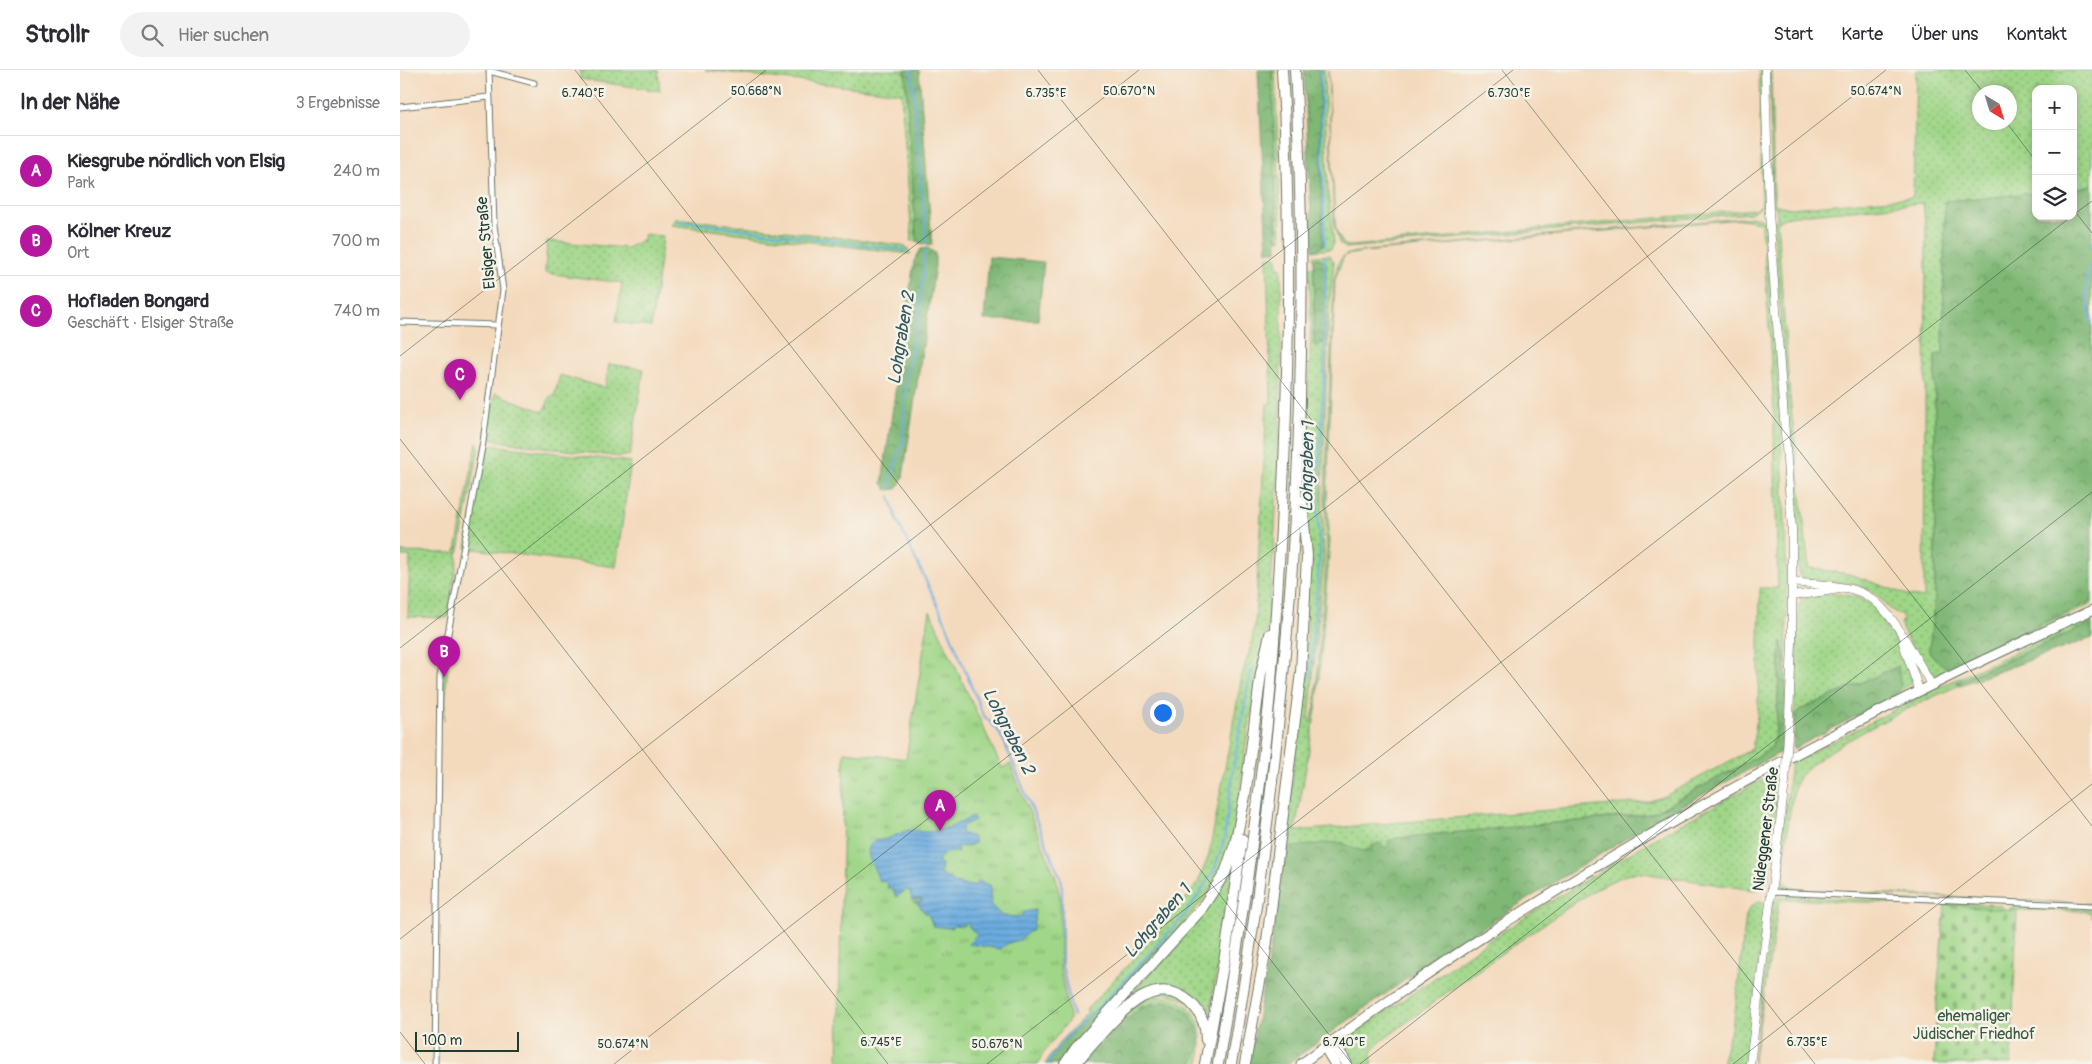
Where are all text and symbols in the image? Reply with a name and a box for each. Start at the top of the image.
search box [120,12,470,57]
text: Strollr [25,20,90,49]
icon: search [138,21,166,49]
text: Hier suchen [178,23,269,47]
text: Start [1773,23,1813,46]
text: Karte [1841,23,1883,46]
text: Über uns [1911,23,1978,46]
text: Kontakt [2006,23,2067,46]
text: 50.668°N [731,84,781,99]
text: 50.670°N [1103,84,1155,99]
text: 50.674°N [1851,84,1901,99]
north arrow [1972,85,2017,130]
map controls [2032,85,2077,220]
button: + [2032,85,2077,130]
text: 6.740°E [562,86,604,101]
text: 6.735°E [1026,86,1066,101]
text: 6.730°E [1488,86,1530,101]
text: In der Nähe [20,89,120,116]
text: 3 Ergebnisse [296,93,380,113]
button: − [2032,130,2077,175]
text: Kiesgrube nördlich von Elsig [67,149,285,173]
text: A [31,161,41,181]
text: 240 m [333,161,380,181]
text: Park [67,173,95,193]
button: layers [2032,175,2077,220]
street label: Elsiger Straße [472,196,500,290]
text: Kölner Kreuz [67,219,171,243]
text: B [31,231,41,251]
text: 700 m [332,231,380,251]
text: Ort [67,243,89,263]
water label: Lohgraben 2 [883,288,920,386]
text: Hofladen Bongard [67,289,209,313]
text: C [31,301,41,321]
text: 740 m [334,301,380,321]
text: Geschäft · Elsiger Straße [67,313,234,333]
pin: C [444,359,476,400]
water label: Lohgraben 1 [1295,420,1320,512]
pin: B [428,636,460,677]
water label: Lohgraben 2 [977,684,1041,780]
your location [1150,700,1176,726]
street label: Nideggener Straße [1748,766,1784,892]
pin: A [924,790,956,831]
water label: Lohgraben 1 [1119,878,1197,963]
park label: ehemaliger Jüdischer Friedhof [1912,1006,2036,1044]
scale bar [415,1029,519,1052]
text: 100 m [422,1032,462,1049]
text: 6.745°E [861,1035,901,1050]
text: 6.740°E [1323,1035,1365,1050]
text: 6.735°E [1787,1035,1827,1050]
text: 50.674°N [598,1037,648,1052]
text: 50.676°N [972,1037,1022,1052]

